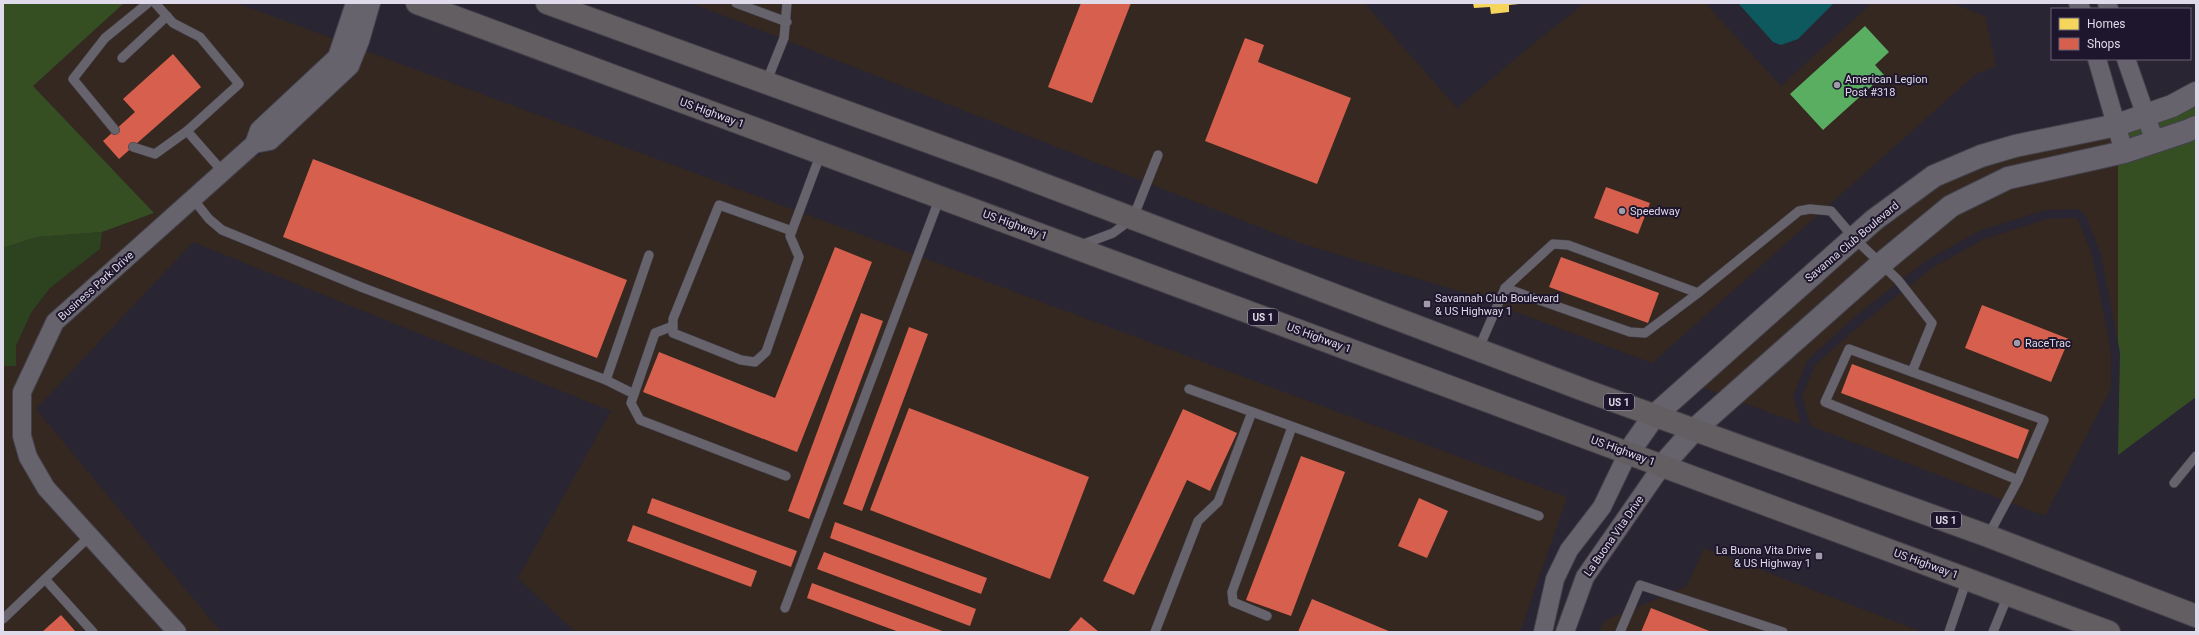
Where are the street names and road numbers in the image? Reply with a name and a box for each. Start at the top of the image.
street label: US Highway 1 [678,95,746,131]
street label: Savanna Club Boulevard [1803,199,1901,285]
street label: US Highway 1 [981,207,1049,243]
street label: Business Park Drive [56,249,136,323]
road number: US 1 [1248,309,1278,325]
street label: US Highway 1 [1285,320,1353,356]
road number: US 1 [1604,394,1634,410]
street label: US Highway 1 [1589,433,1657,469]
street label: La Buona Vita Drive [1581,493,1647,579]
road number: US 1 [1931,512,1961,528]
street label: US Highway 1 [1892,546,1960,582]

